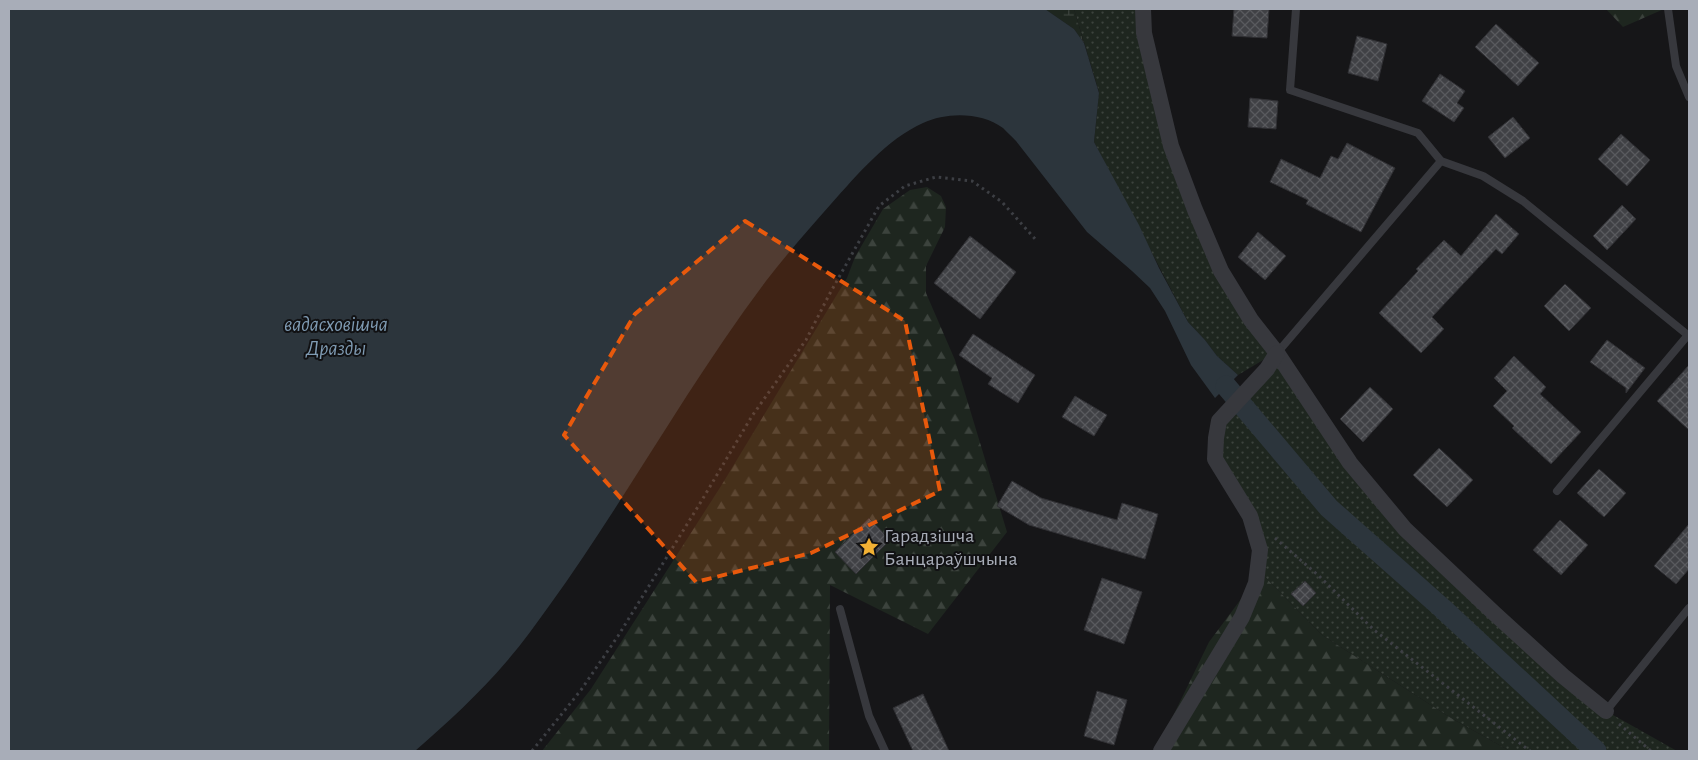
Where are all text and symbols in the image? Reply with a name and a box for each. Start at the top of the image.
water label: вадасховішча Дразды [284,314,388,360]
place label: Гарадзішча Банцараўшчына [884,526,1018,569]
place icon: Гарадзішча Банцараўшчына [858,536,880,558]

